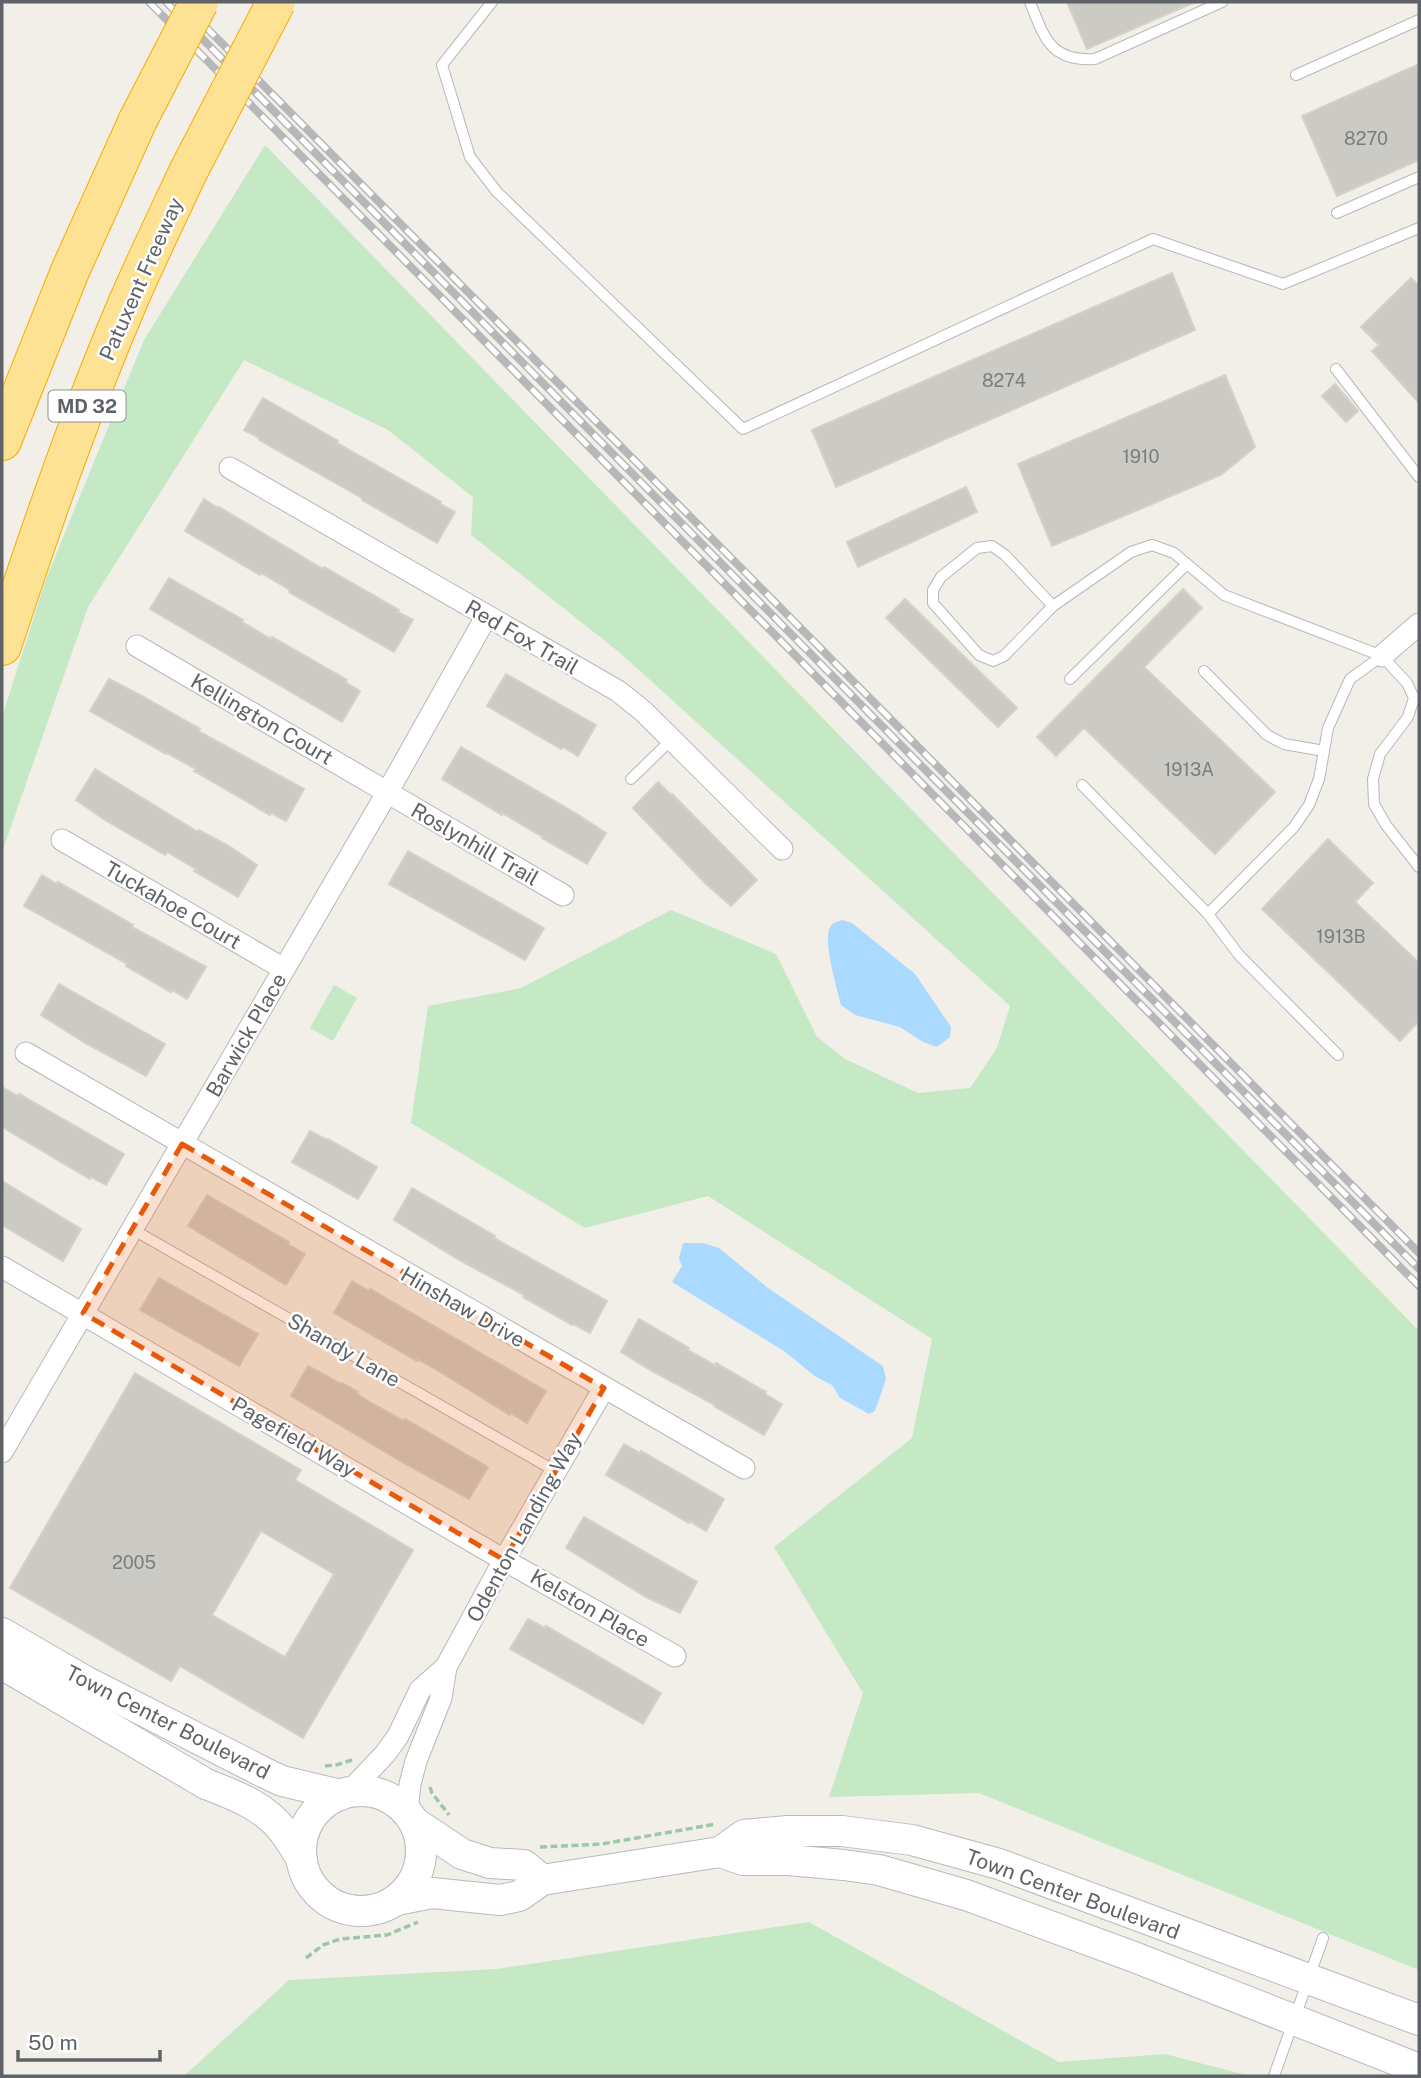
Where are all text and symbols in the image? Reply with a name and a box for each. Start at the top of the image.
house number: 8270 [1344,128,1388,149]
street label: Patuxent Freeway [94,194,188,364]
house number: 8274 [982,370,1026,391]
road number: MD 32 [48,390,126,422]
house number: 1910 [1123,446,1159,467]
street label: Red Fox Trail [461,595,583,679]
street label: Kellington Court [186,668,338,770]
house number: 1913A [1164,759,1214,780]
street label: Roslynhill Trail [407,797,543,891]
street label: Tuckahoe Court [100,856,246,954]
house number: 1913B [1316,926,1366,947]
street label: Barwick Place [201,969,291,1101]
street label: Hinshaw Drive [397,1261,529,1353]
street label: Shandy Lane [283,1308,405,1392]
street label: Pagefield Way [228,1391,360,1483]
street label: Odenton Landing Way [461,1428,587,1626]
house number: 2005 [112,1552,156,1573]
street label: Kelston Place [526,1564,654,1652]
street label: Town Center Boulevard [62,1660,274,1784]
street label: Town Center Boulevard [963,1844,1183,1944]
scale bar [18,2018,159,2062]
text: 50 m [28,2030,78,2055]

